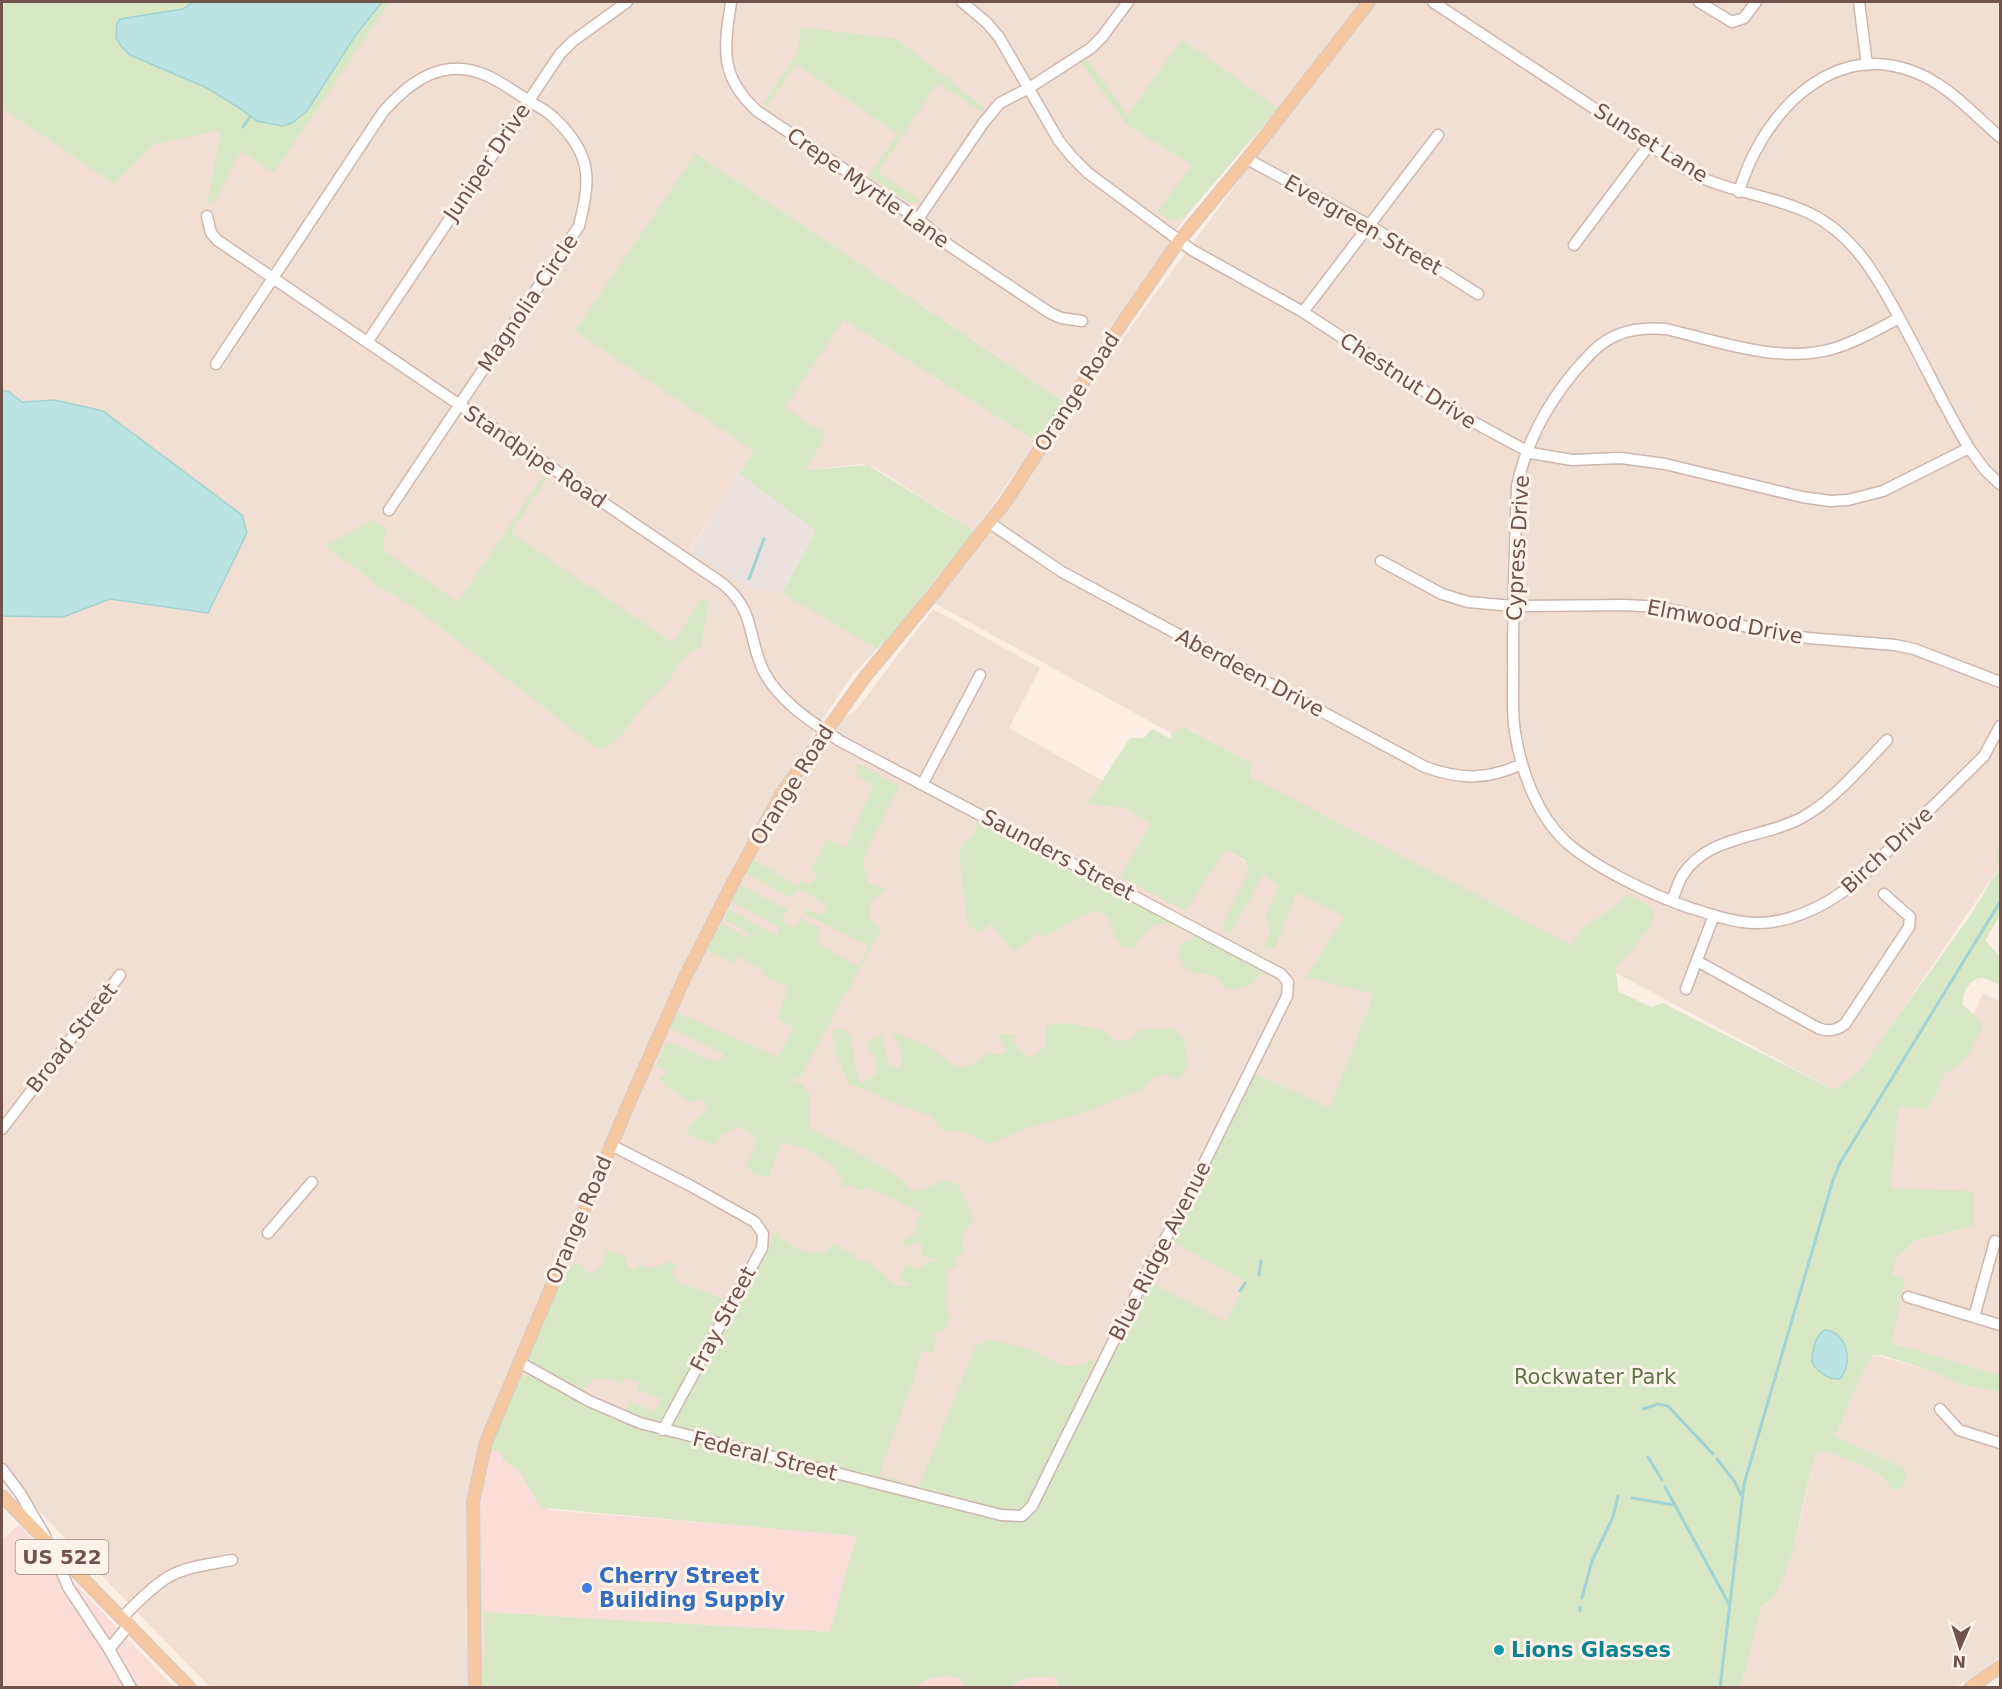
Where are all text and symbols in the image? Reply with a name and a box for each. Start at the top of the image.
street label: Juniper Drive [438,99,535,227]
street label: Sunset Lane [1590,99,1712,187]
street label: Crepe Myrtle Lane [782,123,954,253]
street label: Evergreen Street [1280,170,1446,280]
street label: Magnolia Circle [473,230,583,376]
street label: Orange Road [1030,328,1124,456]
street label: Chestnut Drive [1335,328,1481,434]
street label: Standpipe Road [460,401,610,513]
street label: Cypress Drive [1502,474,1534,622]
street label: Elmwood Drive [1645,595,1805,649]
street label: Aberdeen Drive [1172,624,1328,722]
street label: Orange Road [746,721,838,849]
street label: Birch Drive [1836,802,1938,898]
street label: Saunders Street [978,805,1138,905]
street label: Broad Street [22,979,122,1097]
street label: Orange Road [541,1152,617,1288]
street label: Blue Ridge Avenue [1104,1157,1216,1345]
street label: Fray Street [685,1263,761,1375]
park label: Rockwater Park [1514,1365,1677,1389]
street label: Federal Street [690,1426,840,1486]
road number: US 522 [16,1540,109,1574]
place label: Cherry Street Building Supply [599,1564,785,1612]
marker: Cherry Street Building Supply [580,1581,594,1595]
north arrow [1930,1617,1990,1677]
place label: Lions Glasses [1511,1638,1671,1662]
marker: Lions Glasses [1492,1643,1506,1657]
text: N [1952,1652,1966,1671]

